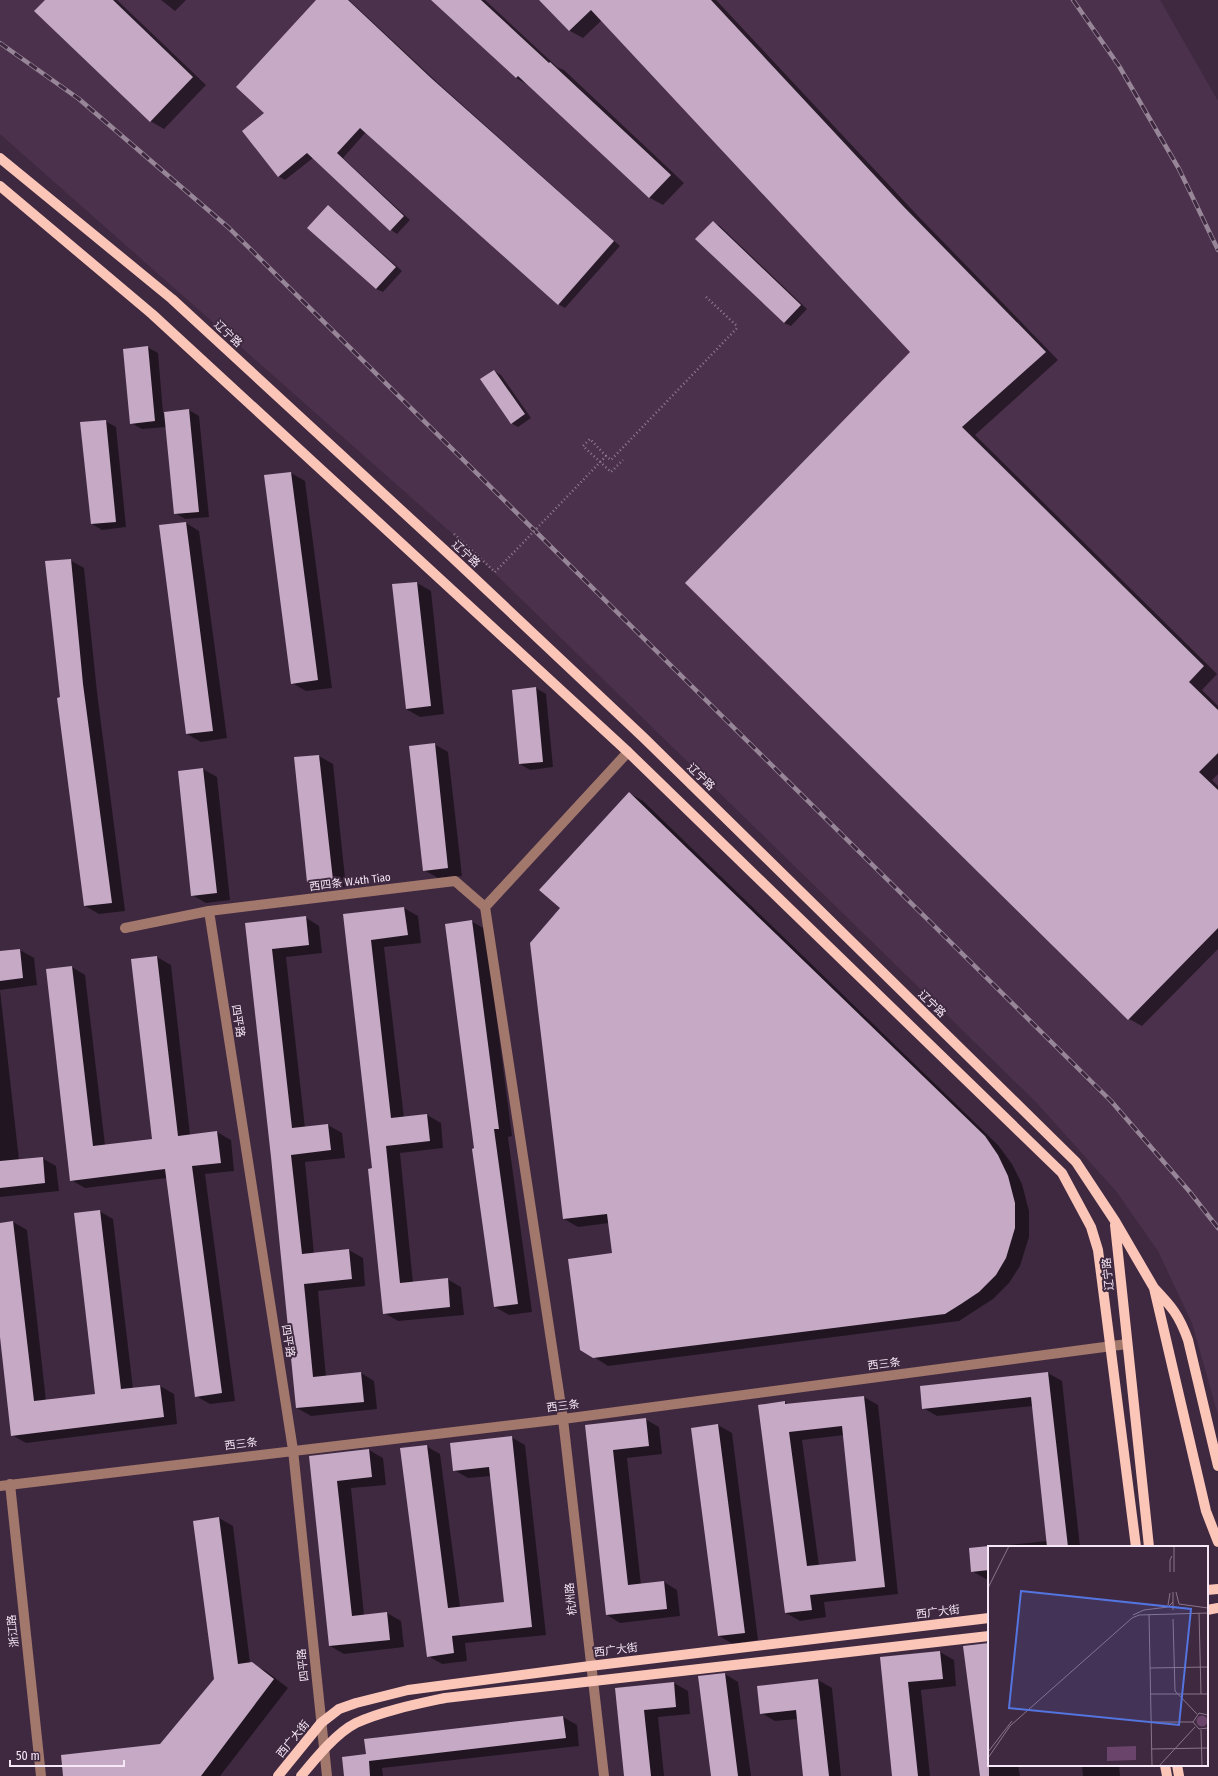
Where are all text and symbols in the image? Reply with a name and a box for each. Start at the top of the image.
street label: 辽宁路 [211,318,245,350]
street label: 辽宁路 [449,538,483,570]
street label: 辽宁路 [685,761,717,793]
street label: 西四条 W.4th Tiao [309,871,392,893]
street label: 辽宁路 [916,988,948,1020]
street label: 四平路 [229,1004,247,1038]
street label: 辽宁路 [1100,1257,1116,1291]
street label: 四平路 [279,1324,297,1358]
street label: 西三条 [867,1356,901,1372]
street label: 西三条 [546,1398,580,1414]
street label: 西三条 [224,1436,258,1452]
inset map [988,1546,1208,1766]
street label: 杭州路 [563,1582,579,1616]
street label: 西广大街 [915,1603,961,1621]
street label: 浙江路 [5,1614,21,1648]
street label: 西广大街 [593,1641,639,1659]
street label: 四平路 [295,1648,311,1682]
street label: 西广大街 [274,1718,312,1760]
scale bar [10,1742,124,1768]
text: 50 m [16,1749,40,1763]

